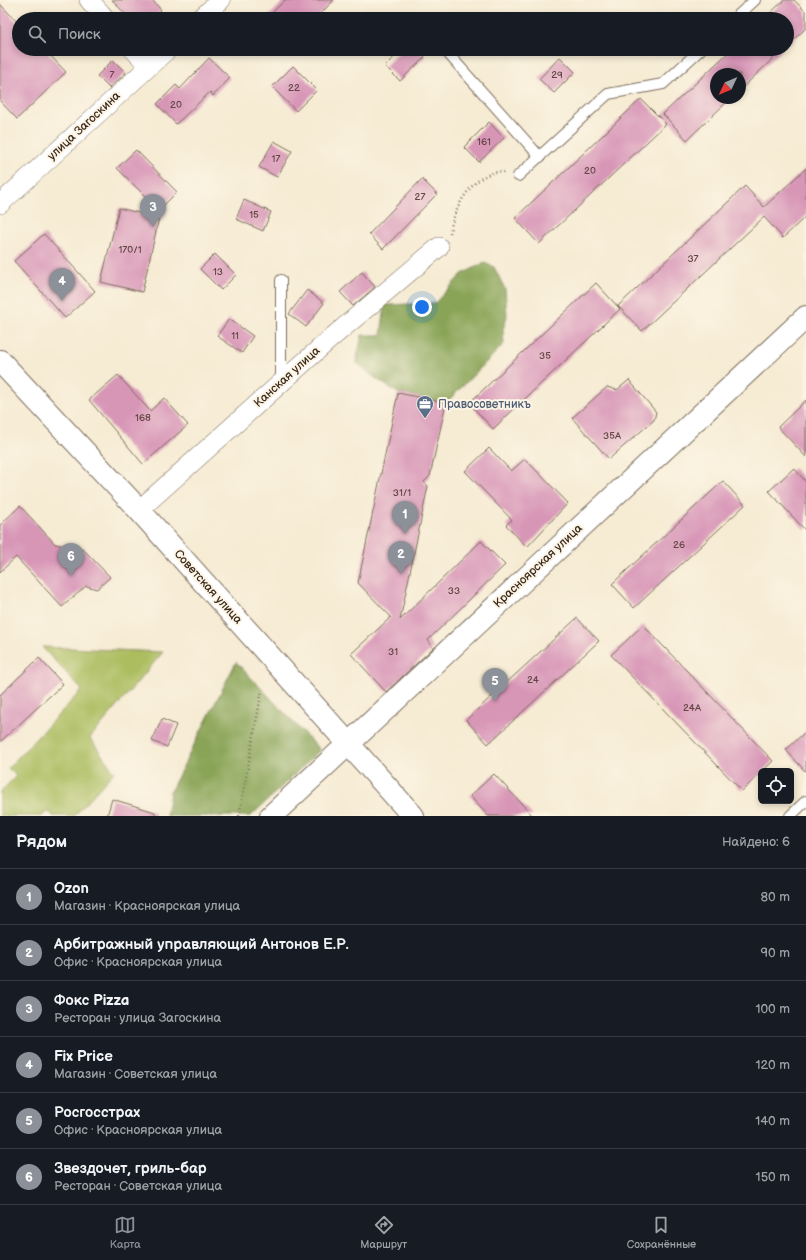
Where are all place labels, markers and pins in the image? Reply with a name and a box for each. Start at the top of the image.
pin: 3 [140,194,166,227]
pin: 4 [49,268,75,301]
office icon: Правосоветникъ [415,394,435,419]
place label: Правосоветникъ [438,397,531,412]
pin: 1 [392,501,418,534]
pin: 2 [388,541,414,574]
pin: 6 [58,543,84,576]
pin: 5 [482,668,508,701]

